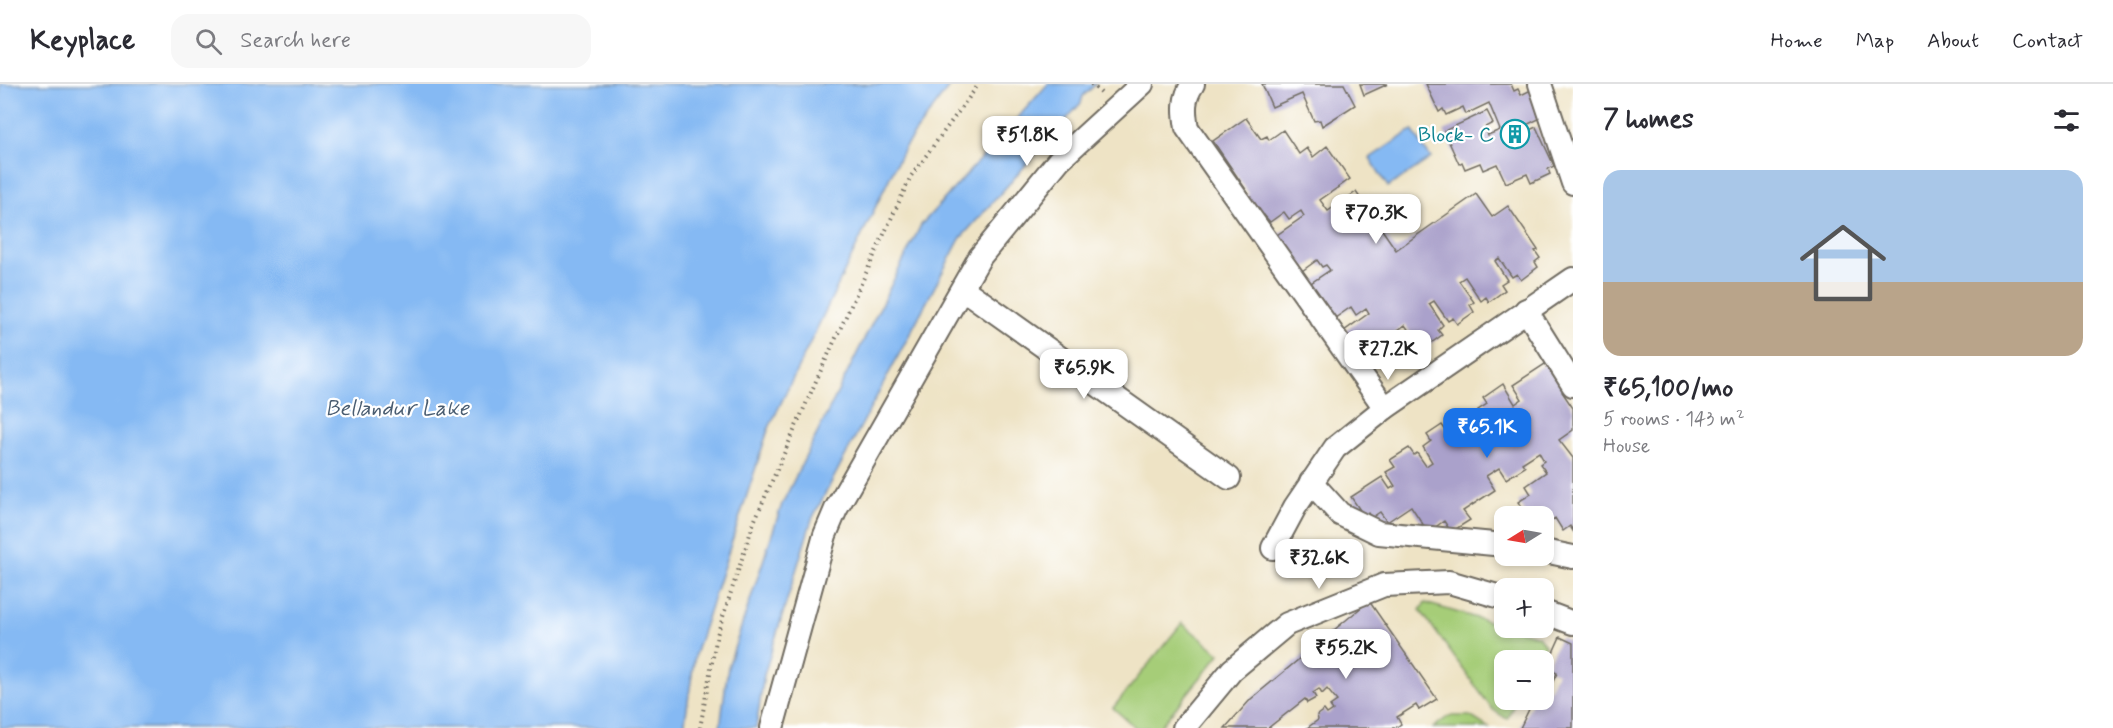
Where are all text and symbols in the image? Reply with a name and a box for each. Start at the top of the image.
search box [171,14,591,68]
text: Keyplace [30,23,135,60]
icon: search [192,25,225,58]
text: Search here [240,27,351,55]
text: Home [1771,27,1823,55]
text: Map [1856,27,1894,55]
text: About [1927,27,1979,55]
text: Contact [2012,27,2083,55]
text: 7 homes [1603,103,1694,137]
icon: filters [2050,104,2083,137]
pin: ₹51.8K [978,116,1076,167]
building icon: Block- C [1499,118,1531,150]
place label: Block- C [1418,121,1494,149]
text: ₹51.8K [996,122,1058,149]
pin: ₹70.3K [1327,194,1425,245]
text: ₹70.3K [1345,200,1407,227]
icon: home [1789,209,1897,317]
pin: ₹27.2K [1339,330,1437,381]
text: ₹27.2K [1358,336,1418,363]
pin: ₹65.9K [1035,349,1133,400]
text: ₹65.9K [1054,355,1114,382]
text: ₹65,100/mo [1603,372,1733,406]
water label: Bellandur Lake [325,395,470,423]
text: 5 rooms · 143 m² [1603,406,1745,433]
pin: ₹65.1K [1438,408,1536,459]
text: ₹65.1K [1457,414,1517,441]
text: House [1603,433,1650,460]
north arrow [1494,506,1554,566]
map controls [1494,506,1554,710]
pin: ₹32.6K [1270,539,1368,590]
text: ₹32.6K [1289,545,1349,572]
button: + [1494,578,1554,638]
pin: ₹55.2K [1297,629,1395,680]
text: ₹55.2K [1315,635,1377,662]
button: − [1494,650,1554,710]

